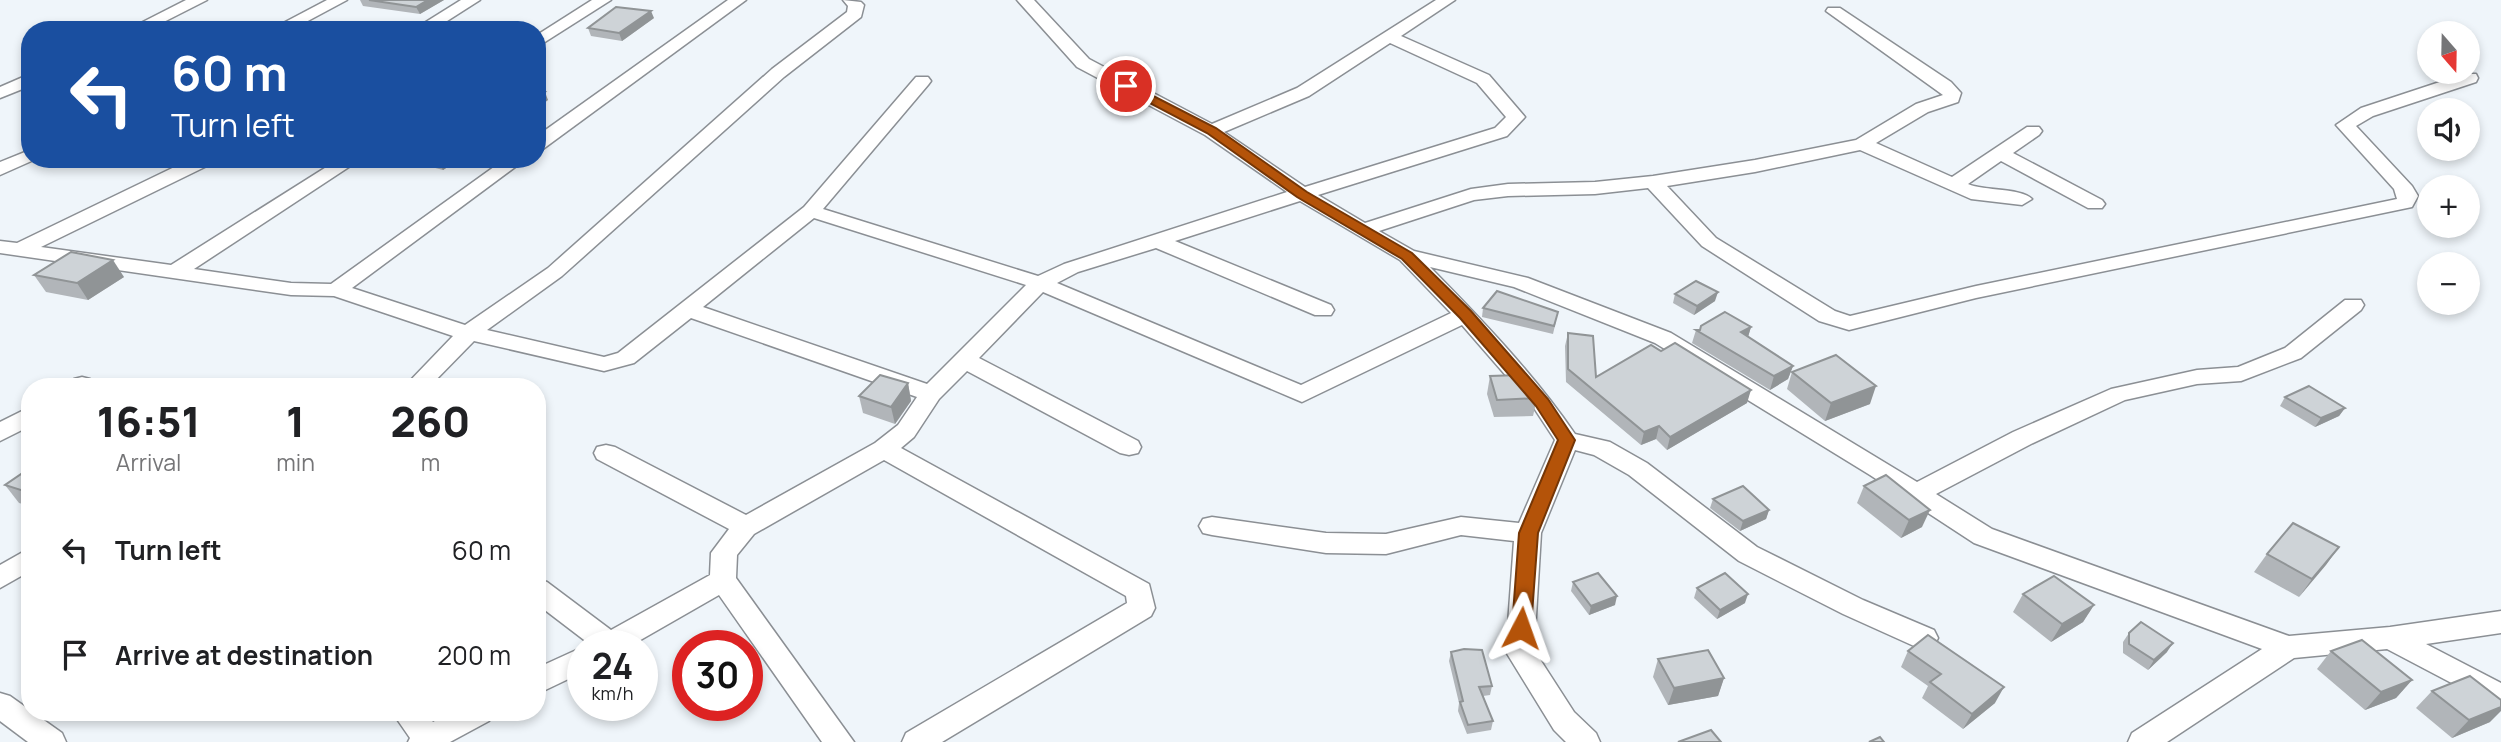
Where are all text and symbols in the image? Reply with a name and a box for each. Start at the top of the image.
north arrow [2417,21,2480,84]
map controls [2417,21,2480,315]
text: 60 m [171,39,288,106]
icon: left [56,49,147,140]
pin [1096,56,1156,116]
icon: arrive [1107,67,1145,105]
button: sound [2417,98,2480,161]
text: Turn left [171,103,295,147]
button: + [2417,175,2480,238]
button: − [2417,252,2480,315]
text: 16:51 [97,392,201,450]
text: 1 [286,392,305,450]
text: 260 [391,392,470,450]
text: Arrival [116,446,181,478]
text: min [276,446,315,478]
text: m [421,446,440,478]
icon: left [56,531,94,569]
text: Turn left [115,532,222,568]
text: 60 m [452,532,511,568]
position arrow [1484,591,1558,665]
speed limit sign: 30 [672,630,763,721]
icon: arrive [56,636,94,674]
text: Arrive at destination [115,637,373,673]
text: 200 m [437,637,511,673]
text: 24 [592,642,633,690]
text: km/h [592,681,633,705]

